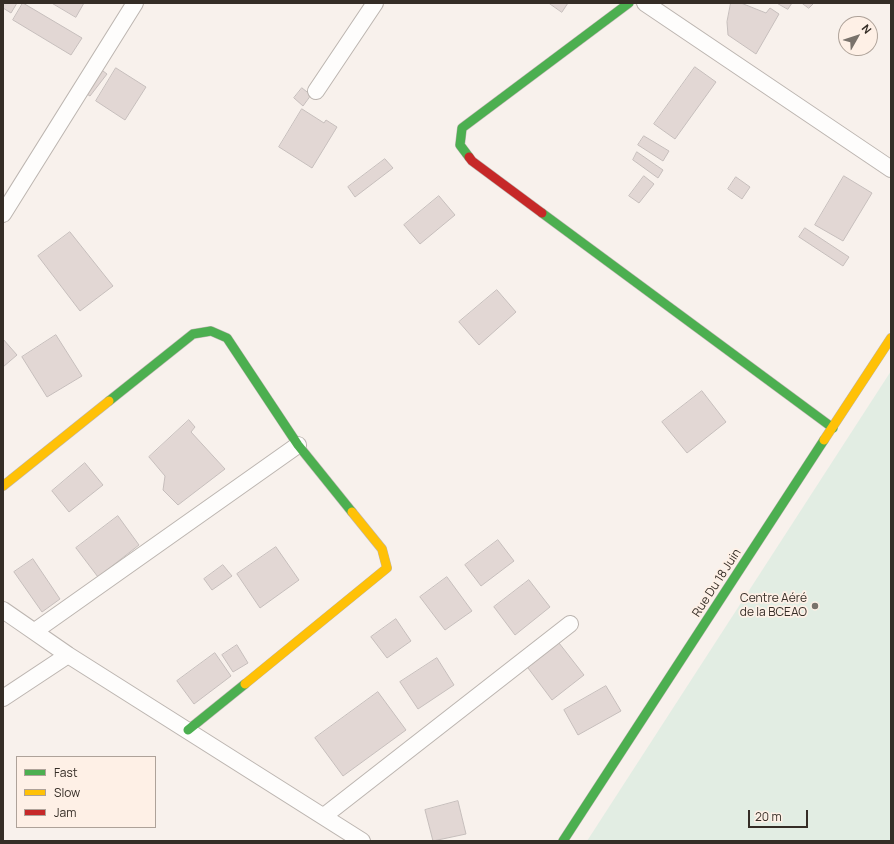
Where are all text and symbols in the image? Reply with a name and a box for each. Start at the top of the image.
north arrow [838,16,878,56]
text: N [859,21,875,37]
street label: Rue Du 18 Juin [690,546,744,620]
place label: Centre Aéré de la BCEAO [740,592,807,620]
marker: Centre Aéré de la BCEAO [810,601,820,611]
legend [16,756,156,828]
text: Fast [54,764,78,781]
text: Slow [54,784,80,801]
scale bar [750,802,810,828]
text: Jam [54,804,76,821]
text: 20 m [755,808,782,825]

